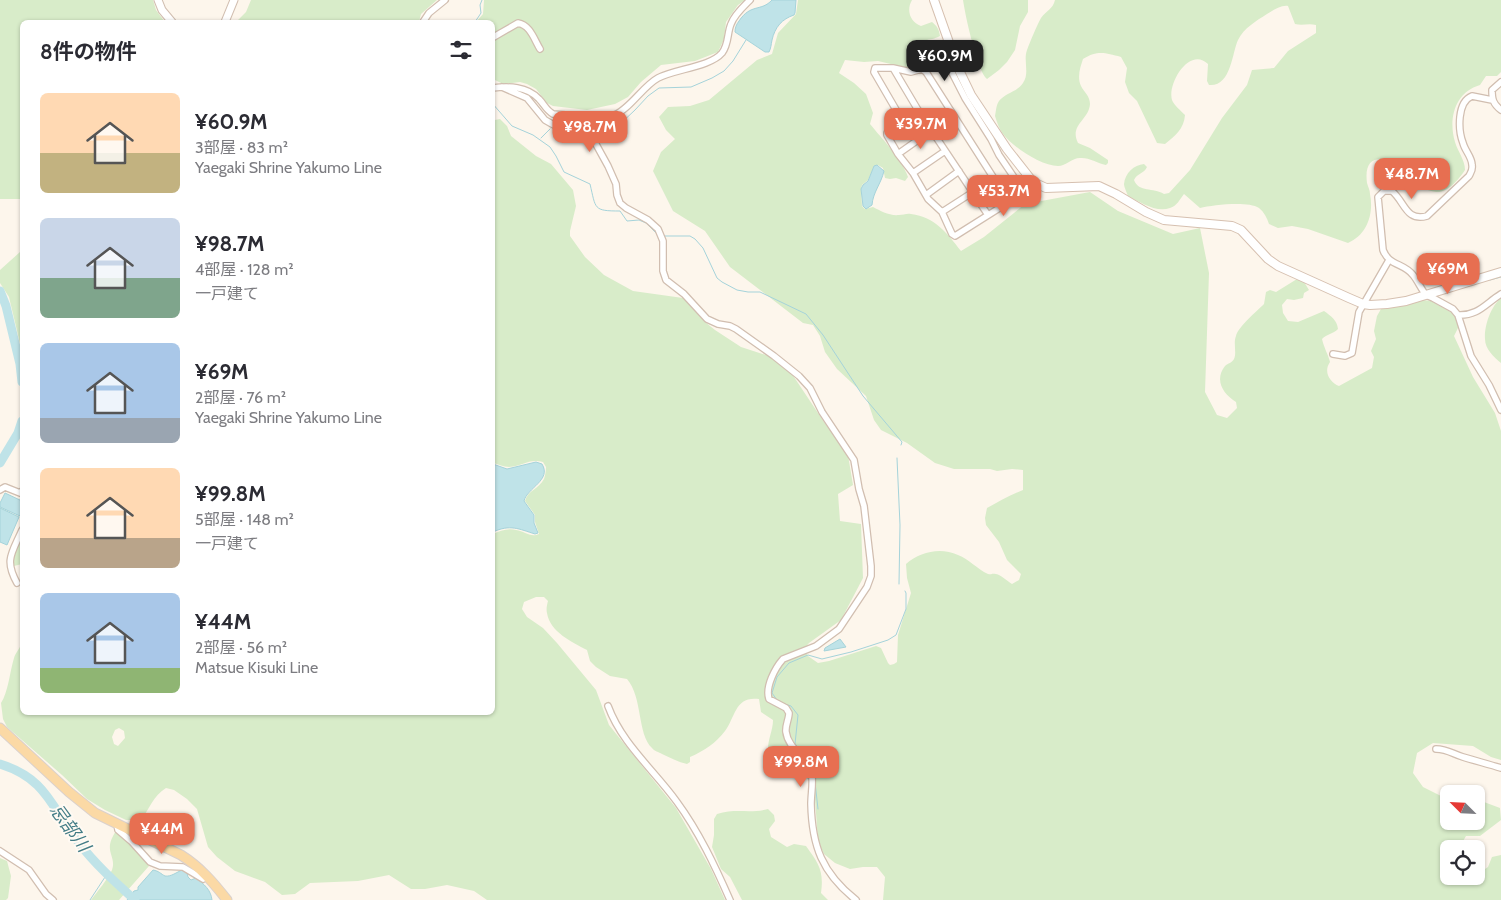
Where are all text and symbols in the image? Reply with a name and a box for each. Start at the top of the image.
icon: filters [447,36,475,64]
text: 8件の物件 [40,39,137,64]
pin: ¥60.9M [904,39,986,82]
text: ¥60.9M [917,46,973,65]
pin: ¥39.7M [880,108,962,150]
text: ¥60.9M [195,109,268,134]
pin: ¥98.7M [549,110,631,153]
icon: home [80,113,140,173]
text: ¥39.7M [895,114,947,133]
text: ¥98.7M [563,117,617,136]
text: 3部屋 · 83 m² [195,138,288,157]
text: Yaegaki Shrine Yakumo Line [195,158,382,177]
pin: ¥48.7M [1371,158,1453,200]
text: ¥48.7M [1385,164,1439,183]
pin: ¥53.7M [963,174,1045,217]
text: ¥53.7M [978,181,1030,200]
text: ¥98.7M [195,231,265,256]
icon: home [80,238,140,298]
pin: ¥69M [1418,252,1478,295]
text: ¥69M [1428,259,1468,278]
text: 4部屋 · 128 m² [195,260,294,279]
text: 一戸建て [195,284,259,303]
text: ¥69M [195,359,249,384]
icon: home [80,363,140,423]
text: 2部屋 · 76 m² [195,388,286,407]
text: Yaegaki Shrine Yakumo Line [195,408,382,427]
text: ¥99.8M [195,481,266,506]
icon: home [80,488,140,548]
text: 5部屋 · 148 m² [195,510,294,529]
text: 一戸建て [195,534,259,553]
text: ¥44M [195,609,251,634]
icon: home [80,613,140,673]
text: 2部屋 · 56 m² [195,638,287,657]
text: Matsue Kisuki Line [195,658,318,677]
pin: ¥99.8M [760,746,842,788]
text: ¥99.8M [774,752,828,771]
north arrow [1440,785,1485,830]
map controls [1440,785,1485,885]
water label: 忌部川 [45,800,96,858]
pin: ¥44M [132,812,192,855]
text: ¥44M [141,819,183,838]
button: locate [1440,840,1485,885]

